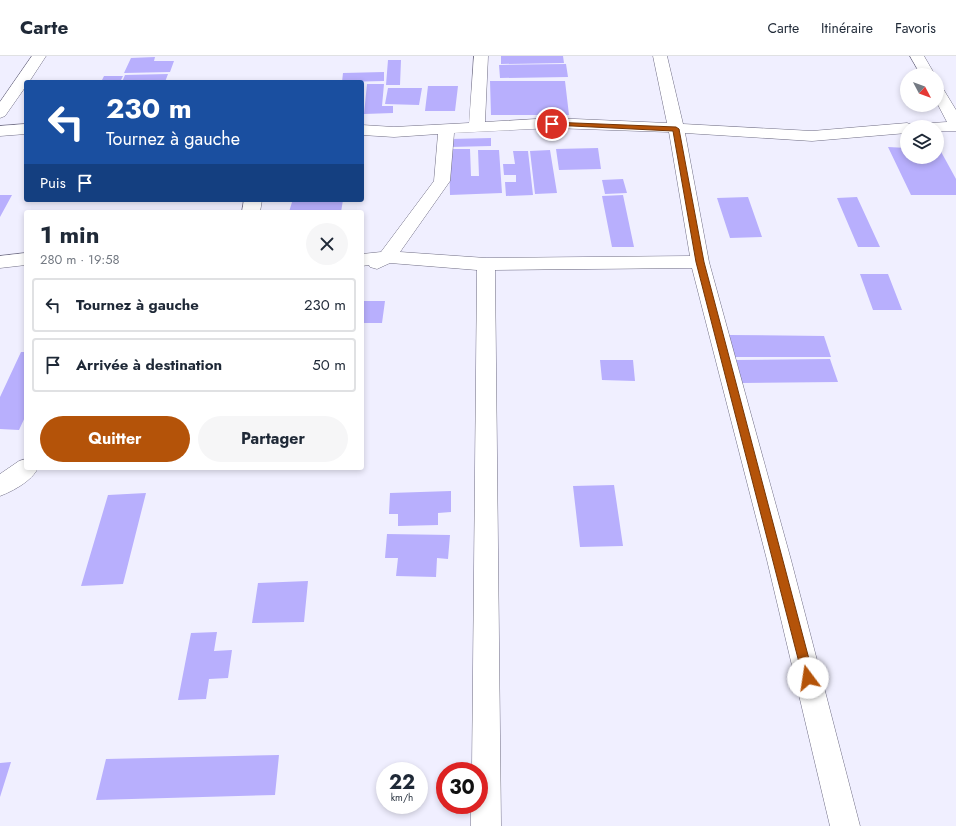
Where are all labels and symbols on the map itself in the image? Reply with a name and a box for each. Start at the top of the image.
north arrow [900,68,944,112]
pin [535,107,569,141]
position arrow [787,657,829,699]
speed limit sign: 30 [436,762,488,814]

